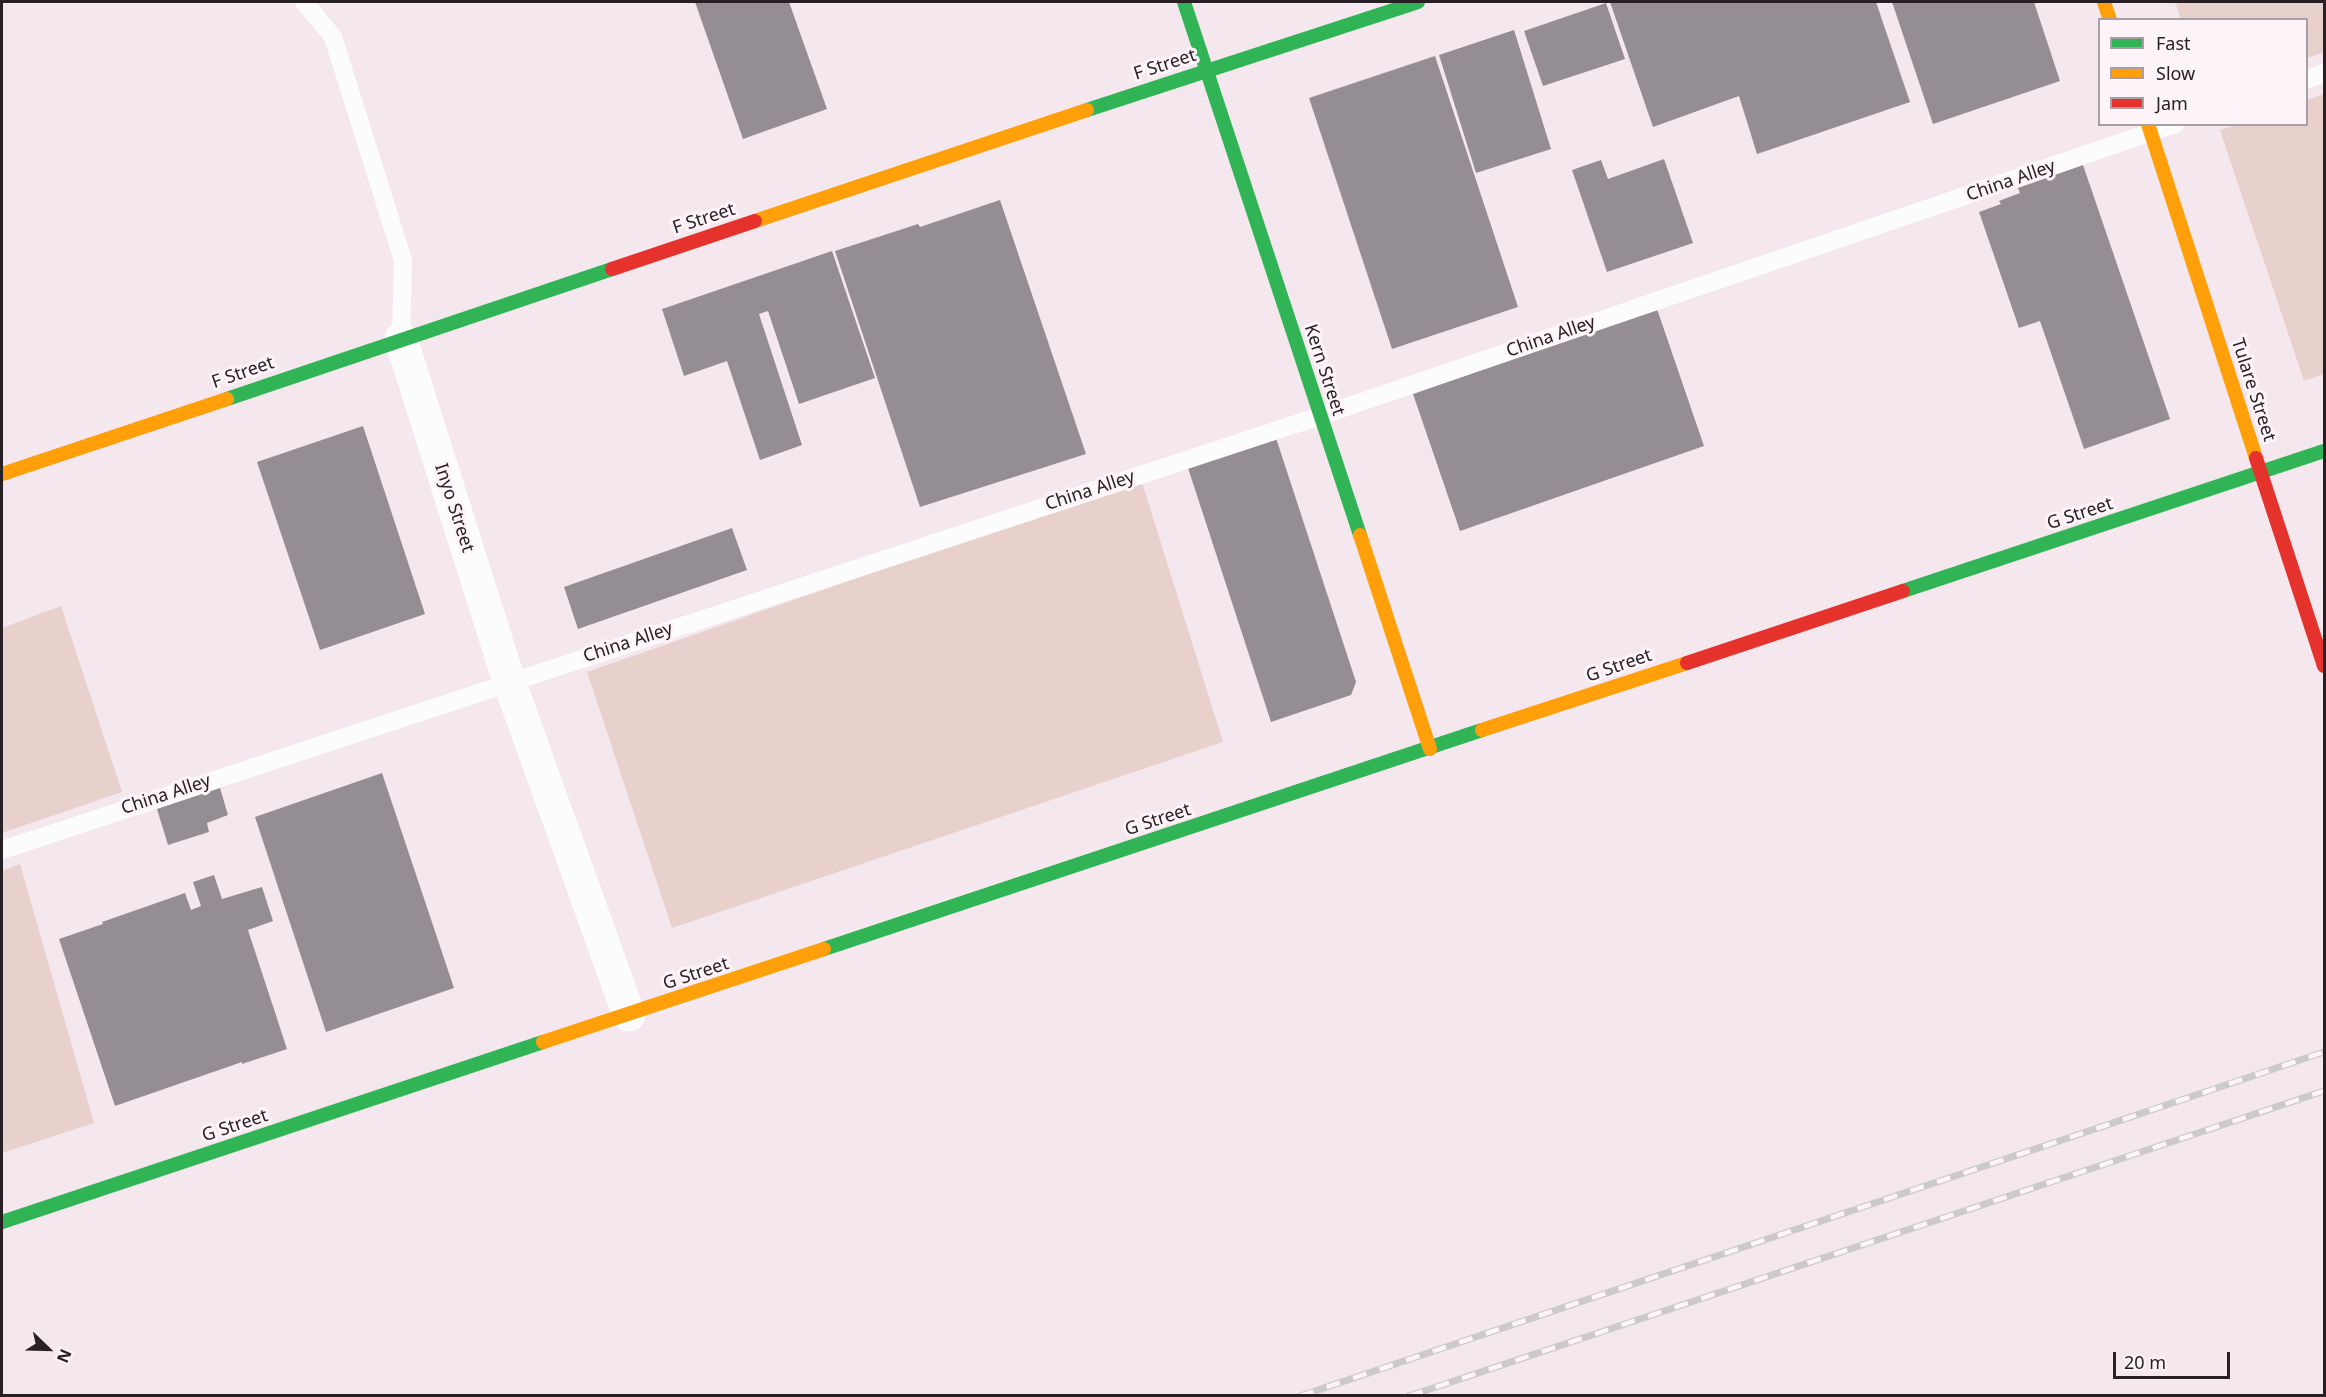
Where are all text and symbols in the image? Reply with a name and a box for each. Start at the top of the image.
legend [2098,18,2308,126]
text: Fast [2156,31,2191,55]
street label: F Street [1131,45,1199,85]
text: Slow [2156,61,2195,85]
text: Jam [2156,91,2188,115]
street label: China Alley [1964,156,2058,206]
street label: F Street [670,199,738,239]
street label: China Alley [1504,312,1598,362]
street label: Kern Street [1299,322,1349,418]
street label: Tulare Street [2226,336,2280,444]
street label: F Street [209,352,277,394]
street label: Inyo Street [429,461,479,555]
street label: China Alley [1043,466,1137,516]
street label: G Street [2044,493,2116,535]
street label: China Alley [581,618,675,668]
street label: G Street [1583,645,1655,687]
street label: China Alley [119,770,213,820]
street label: G Street [1122,799,1194,841]
street label: G Street [660,953,732,995]
street label: G Street [199,1105,271,1147]
north arrow [18,1319,78,1379]
scale bar [2116,1340,2233,1378]
text: N [52,1346,77,1366]
text: 20 m [2124,1350,2166,1374]

